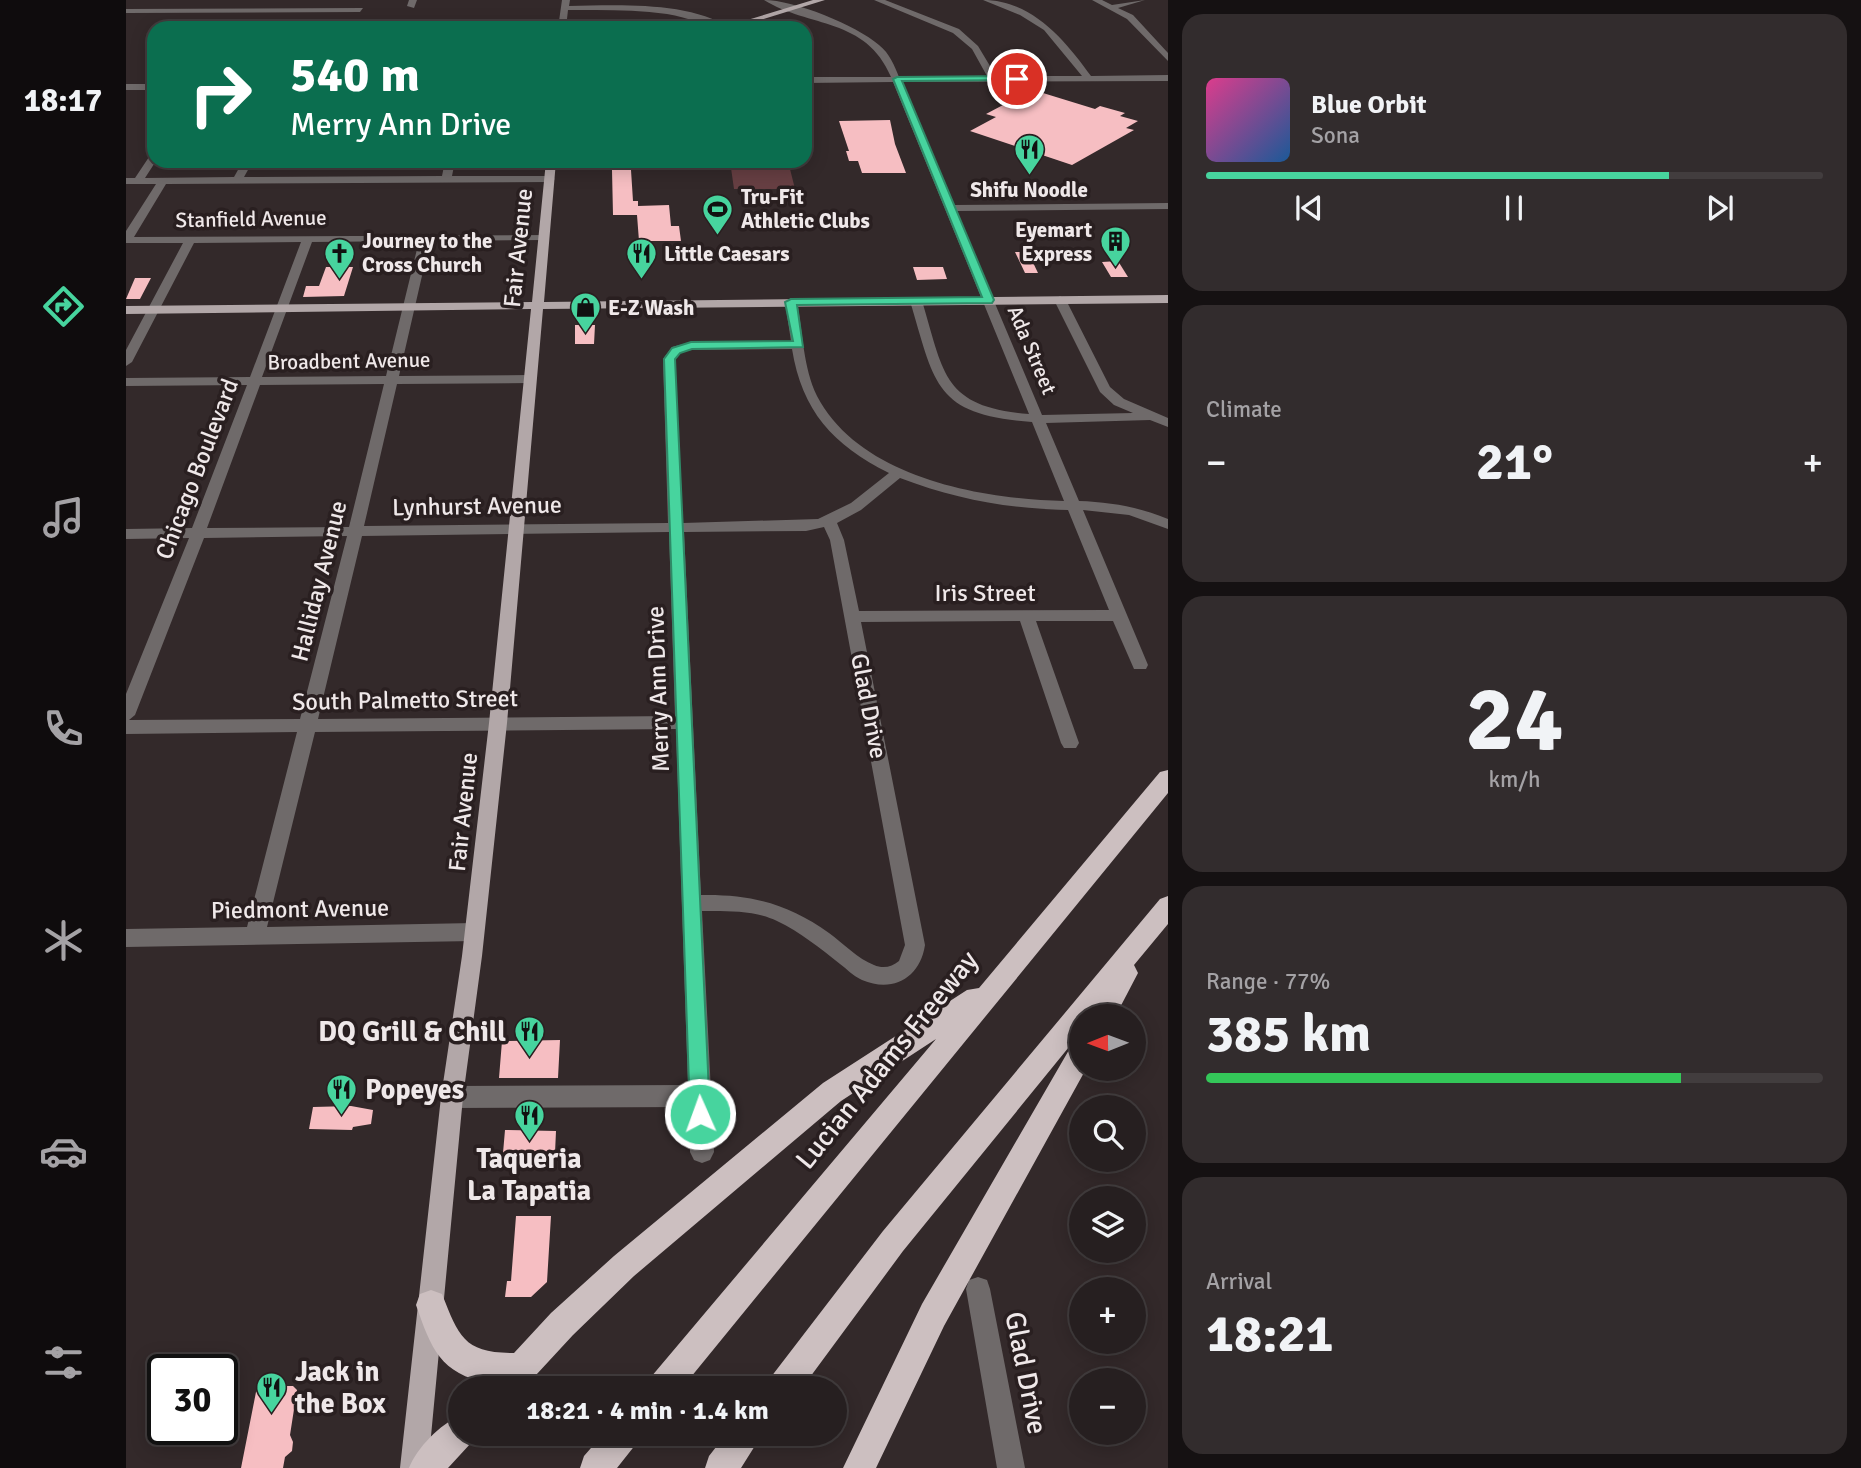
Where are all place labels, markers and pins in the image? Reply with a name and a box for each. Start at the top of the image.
pin [987,49,1047,109]
restaurant icon: Shifu Noodle [1012,133,1046,177]
place label: Shifu Noodle [970,177,1088,203]
place label: Tru-Fit Athletic Clubs [741,184,870,234]
sports icon: Tru-Fit Athletic Clubs [701,192,735,236]
place label: Eyemart Express [1015,217,1092,267]
building icon: Eyemart Express [1098,225,1132,269]
place label: Journey to the Cross Church [362,228,493,278]
church icon: Journey to the Cross Church [322,236,356,280]
restaurant icon: Little Caesars [624,237,658,281]
place label: Little Caesars [664,241,790,267]
shop icon: E-Z Wash [568,291,602,335]
place label: E-Z Wash [608,295,694,321]
place label: DQ Grill & Chill [318,1015,506,1049]
restaurant icon: DQ Grill & Chill [512,1015,546,1059]
restaurant icon: Popeyes [325,1073,359,1117]
place label: Popeyes [365,1073,464,1107]
restaurant icon: Taqueria La Tapatia [512,1098,546,1142]
place label: Taqueria La Tapatia [467,1142,591,1208]
place label: Jack in the Box [294,1355,386,1421]
restaurant icon: Jack in the Box [255,1371,289,1415]

